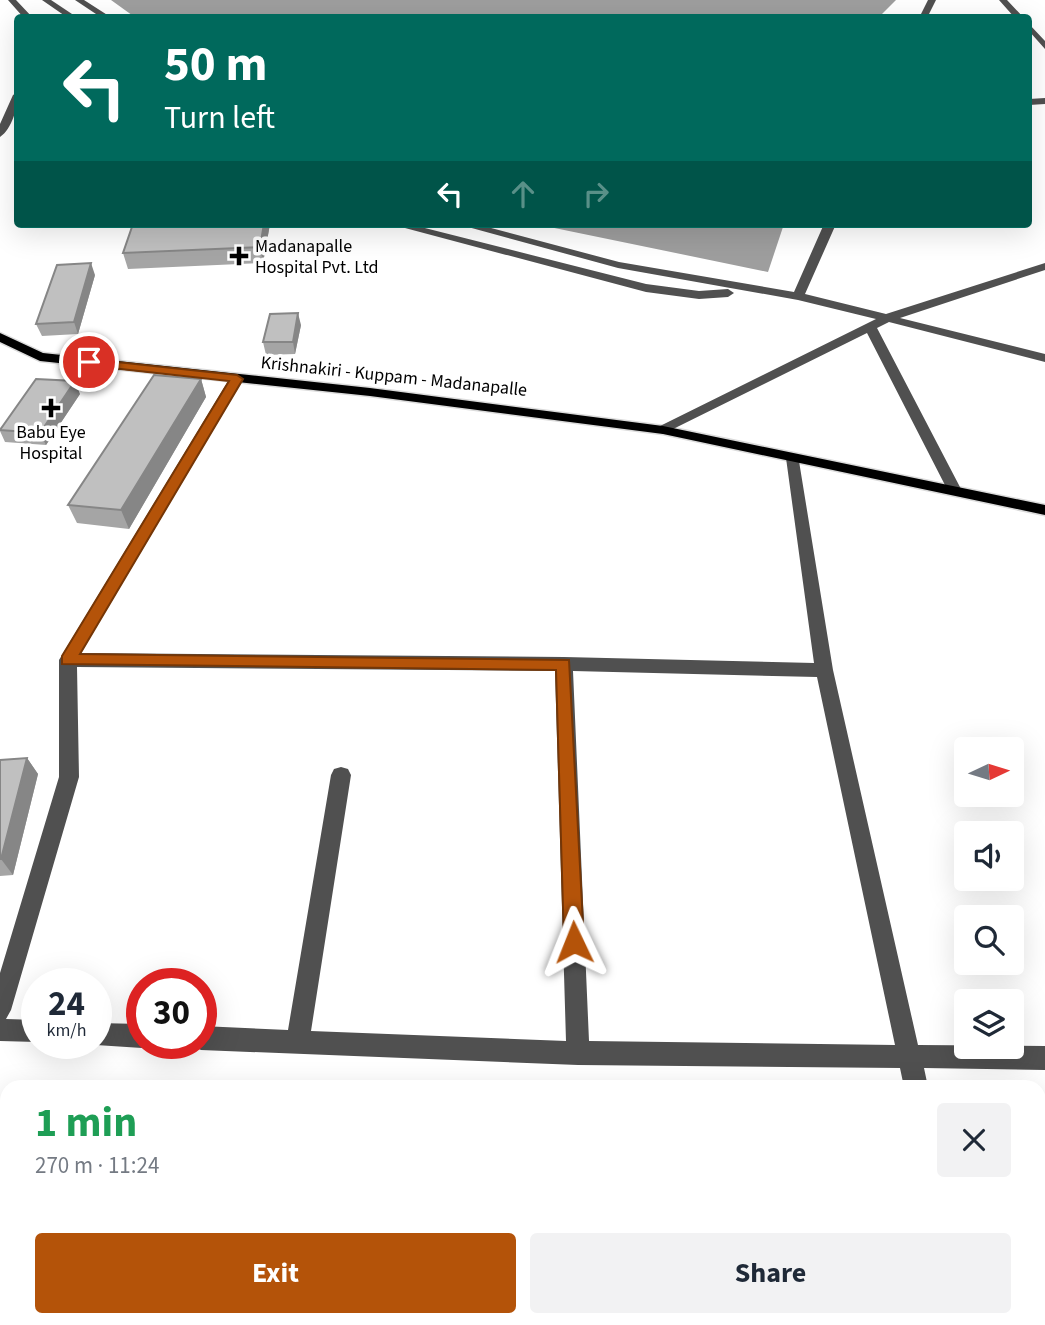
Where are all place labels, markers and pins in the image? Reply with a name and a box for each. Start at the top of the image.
place label: Madanapalle Hospital Pvt. Ltd [255,234,378,280]
marker: Madanapalle Hospital Pvt. Ltd [229,246,249,266]
pin [59,332,119,392]
marker: Babu Eye Hospital [41,398,61,418]
place label: Babu Eye Hospital [16,420,86,466]

